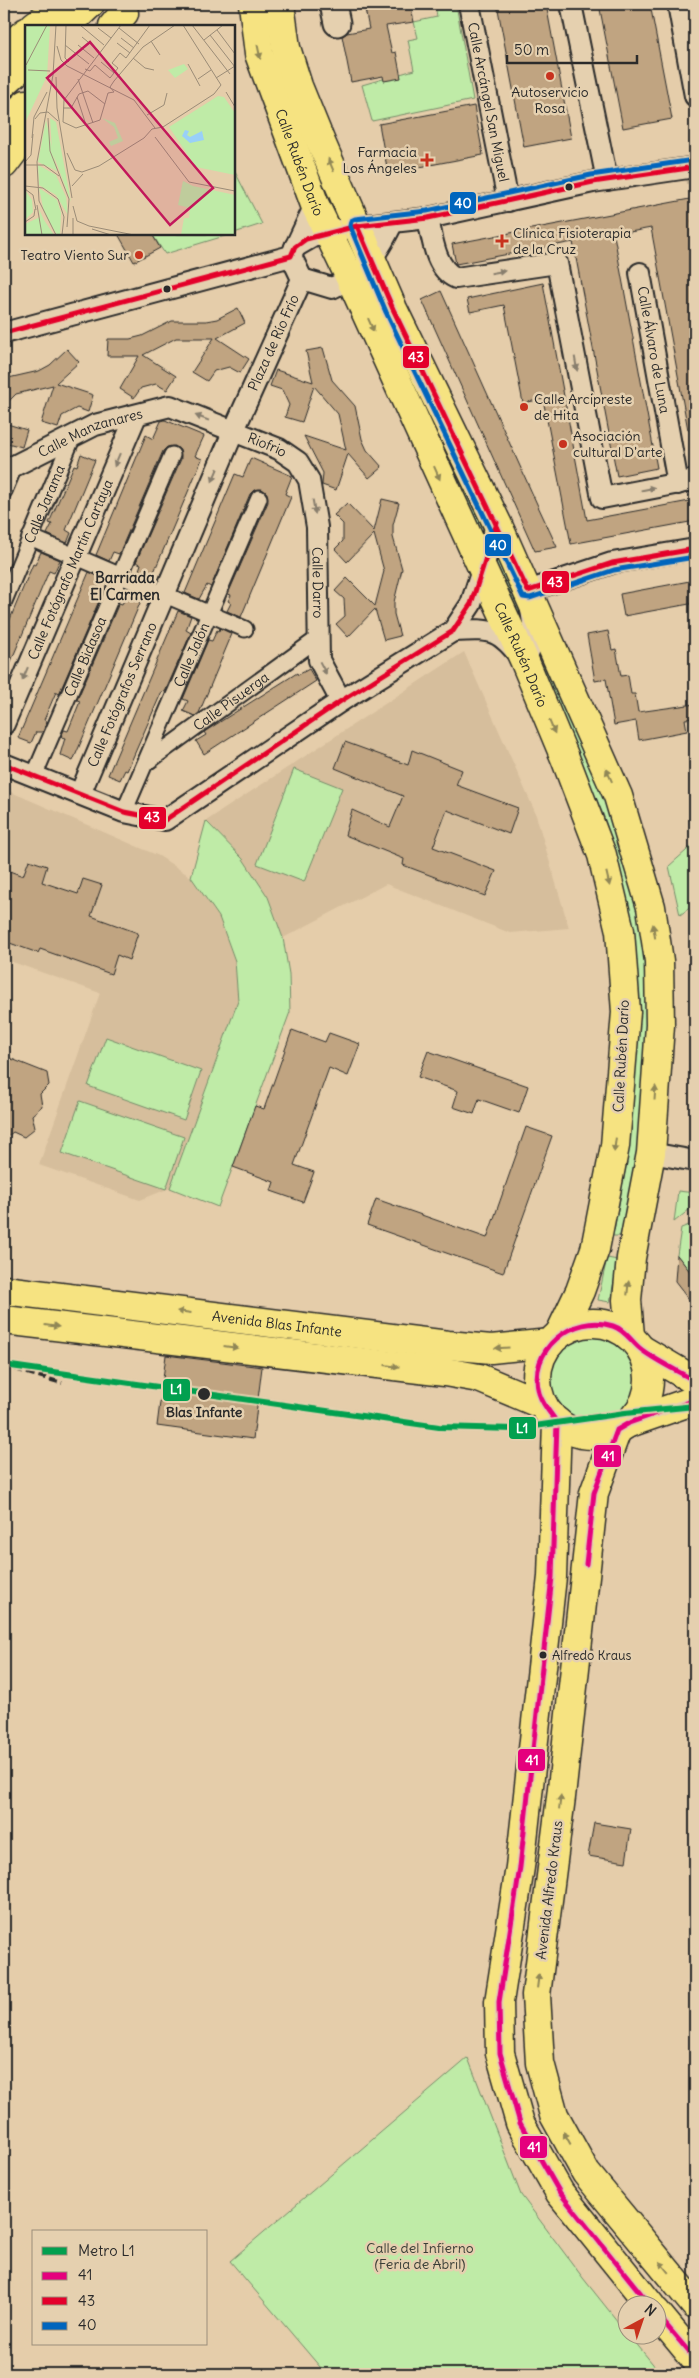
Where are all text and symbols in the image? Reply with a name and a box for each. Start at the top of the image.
street label: Calle Arcángel San Miguel [464,21,513,183]
inset map [25,25,235,235]
scale bar [507,32,636,64]
text: 50 m [514,40,549,59]
one-way arrow [255,44,263,59]
marker: Autoservicio Rosa [544,70,556,82]
place label: Autoservicio Rosa [511,83,589,117]
street label: Calle Rubén Darío [271,106,328,219]
place label: Farmacia Los Ángeles [342,143,417,177]
marker: Farmacia Los Ángeles [421,154,433,166]
one-way arrow [327,158,335,172]
unlabelled marker [564,182,574,192]
line badge: 40 [449,191,477,215]
text: 40 [454,194,472,212]
place label: Clínica Fisioterapia de la Cruz [513,224,631,258]
marker: Clínica Fisioterapia de la Cruz [495,234,509,248]
place label: Teatro Viento Sur [21,246,129,264]
marker: Teatro Viento Sur [133,249,145,261]
one-way arrow [490,267,506,275]
unlabelled marker [162,284,172,294]
street label: Calle Álvaro de Luna [634,285,674,415]
street label: Plaza de Río Frío [244,291,303,394]
one-way arrow [367,318,375,332]
line badge: 43 [402,345,430,369]
text: 43 [408,348,424,366]
one-way arrow [572,357,580,373]
place label: Calle Arcipreste de Hita [534,390,632,424]
marker: Calle Arcipreste de Hita [518,401,530,413]
street label: Calle Manzanares [35,404,145,461]
one-way arrow [194,414,209,422]
place label: Asociación cultural D'arte [573,427,663,461]
street label: Riofrio [245,428,291,461]
marker: Asociación cultural D'arte [557,438,569,450]
one-way arrow [113,453,121,467]
street label: Calle Jarama [20,462,69,546]
one-way arrow [434,466,442,480]
one-way arrow [211,468,219,482]
street label: Calle Fotógrafo Martín Cartaya [24,477,117,663]
one-way arrow [641,485,657,493]
one-way arrow [310,500,318,516]
line badge: 40 [484,533,512,557]
text: 40 [489,536,507,554]
street label: Calle Darro [308,547,327,619]
district label: Barriada El Carmen [90,568,160,604]
line badge: 43 [541,570,570,594]
text: 43 [547,573,563,591]
street label: Calle Rubén Darío [490,599,552,710]
street label: Calle Bidasoa [60,614,110,699]
street label: Calle Fotógrafos Serrano [83,619,161,770]
street label: Calle Jalón [170,620,213,690]
one-way arrow [319,661,327,676]
one-way arrow [21,667,29,681]
street label: Calle Pisuerga [190,668,272,735]
one-way arrow [549,720,557,734]
one-way arrow [605,768,613,782]
line badge: 43 [138,806,167,830]
text: 43 [144,808,160,826]
one-way arrow [604,872,612,887]
one-way arrow [650,922,658,938]
street label: Calle Rubén Darío [609,999,633,1113]
one-way arrow [651,1084,659,1100]
one-way arrow [611,1137,619,1153]
one-way arrow [624,1280,632,1296]
street label: Avenida Blas Infante [211,1307,343,1341]
one-way arrow [176,1308,192,1316]
one-way arrow [44,1322,60,1330]
one-way arrow [223,1343,239,1351]
one-way arrow [494,1344,510,1352]
one-way arrow [385,1362,401,1370]
line badge: L1 [162,1378,191,1402]
text: L1 [170,1380,182,1398]
marker: Blas Infante [196,1386,212,1402]
place label: Blas Infante [166,1403,243,1421]
line badge: L1 [508,1416,537,1440]
text: L1 [516,1419,528,1437]
line badge: 41 [593,1444,622,1468]
text: 41 [601,1447,615,1465]
place label: Alfredo Kraus [552,1647,632,1664]
marker: Alfredo Kraus [538,1650,548,1660]
line badge: 41 [517,1748,546,1772]
text: 41 [525,1751,539,1769]
one-way arrow [557,1794,565,1810]
street label: Avenida Alfredo Kraus [532,1820,566,1960]
one-way arrow [534,1973,542,1989]
one-way arrow [562,2131,571,2145]
line badge: 41 [519,2135,548,2159]
text: 41 [527,2138,541,2156]
legend [32,2230,208,2346]
park label: Calle del Infierno (Feria de Abril) [366,2239,474,2273]
text: Metro L1 [78,2241,135,2260]
one-way arrow [659,2261,670,2274]
text: 41 [78,2265,92,2284]
text: 43 [78,2291,95,2310]
north arrow [616,2296,666,2346]
text: N [641,2300,660,2320]
text: 40 [78,2315,97,2334]

